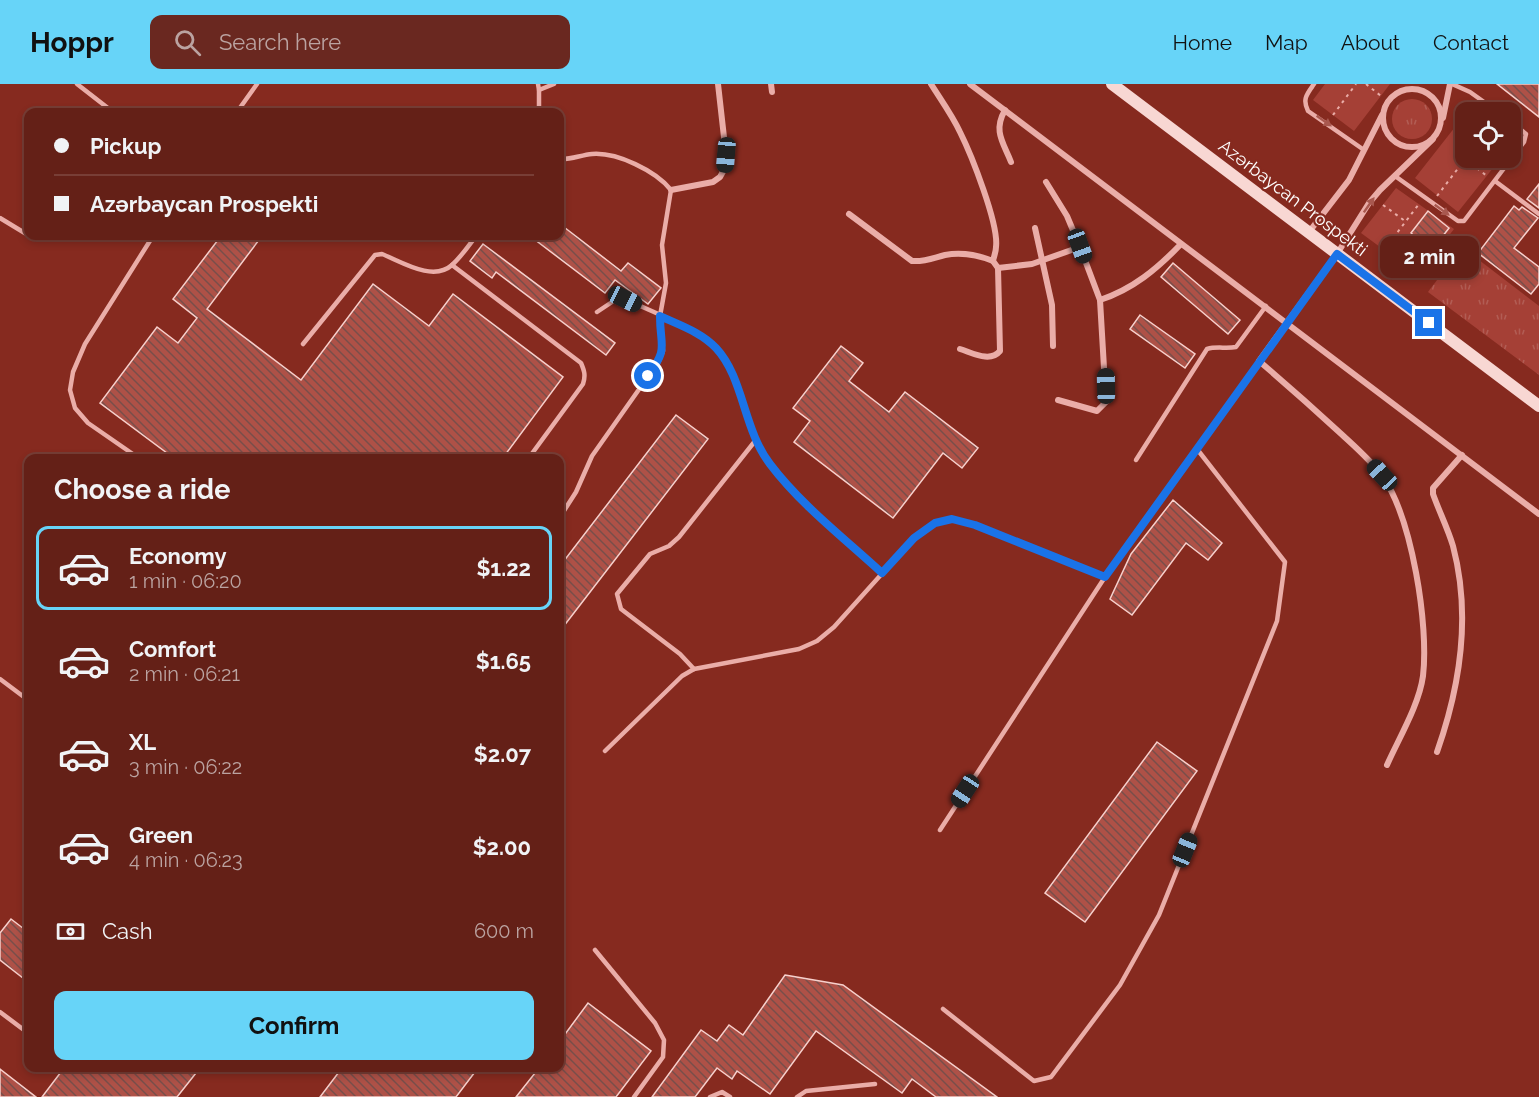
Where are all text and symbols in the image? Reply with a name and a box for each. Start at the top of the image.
search box [150,15,570,69]
text: Hoppr [30,26,114,59]
icon: search [171,26,204,59]
text: Search here [219,29,341,55]
text: Home [1173,30,1232,55]
text: Map [1265,30,1308,55]
text: About [1341,30,1400,55]
text: Contact [1433,30,1509,55]
map controls [1455,102,1521,168]
button: locate [1455,102,1521,168]
one-way arrow [1315,115,1331,127]
text: Pickup [90,133,162,159]
street label: Azərbaycan Prospekti [1215,135,1372,260]
car [715,136,737,174]
text: Azərbaycan Prospekti [90,191,318,217]
one-way arrow [1363,197,1375,213]
one-way arrow [1434,204,1450,216]
car [1065,226,1095,266]
callout: 2 min [1380,236,1478,278]
text: 2 min [1404,245,1455,269]
car [605,283,645,315]
route end [1415,309,1442,336]
route start [634,362,661,389]
car [1097,368,1115,404]
car [1363,456,1401,494]
text: Choose a ride [54,474,230,505]
icon: car [57,541,111,595]
text: Economy [129,543,227,569]
text: $1.22 [476,555,531,581]
text: 1 min · 06:20 [129,569,242,593]
icon: car [57,634,111,688]
text: Comfort [129,636,216,662]
text: $1.65 [476,648,531,674]
text: 2 min · 06:21 [129,662,240,686]
icon: car [57,727,111,781]
text: XL [129,729,156,755]
text: $2.07 [474,741,531,767]
text: 3 min · 06:22 [129,755,242,779]
car [948,771,982,811]
icon: car [57,820,111,874]
text: Green [129,822,193,848]
car [1170,830,1200,870]
text: $2.00 [473,834,531,860]
text: 4 min · 06:23 [129,848,243,872]
icon: cash [54,915,87,948]
text: Cash [102,918,153,944]
text: 600 m [474,919,534,943]
button: Confirm [54,991,534,1060]

